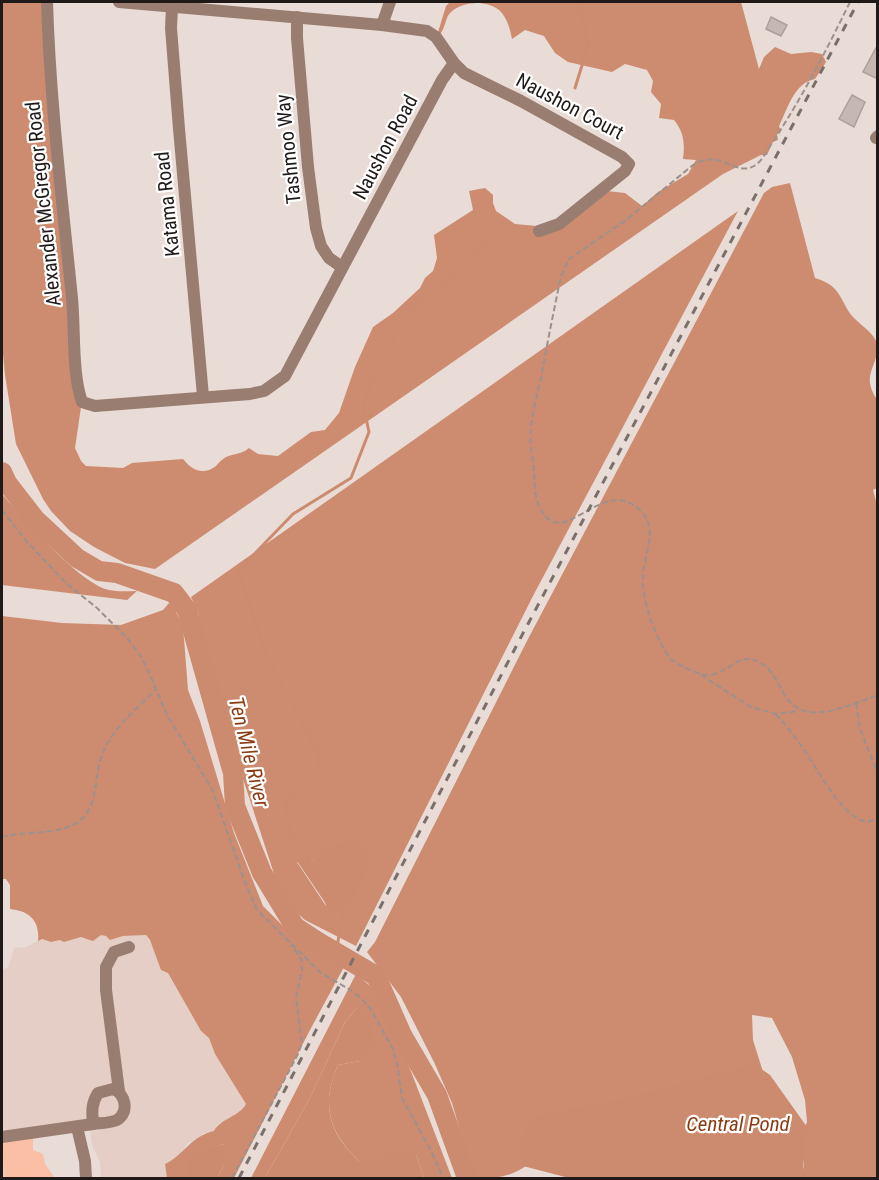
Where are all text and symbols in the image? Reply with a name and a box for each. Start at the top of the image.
street label: Naushon Court [512,68,628,144]
street label: Naushon Road [347,91,423,203]
street label: Tashmoo Way [270,93,306,205]
street label: Alexander McGregor Road [20,100,66,308]
street label: Katama Road [150,150,184,258]
water label: Ten Mile River [224,694,274,810]
water label: Central Pond [686,1112,791,1136]

